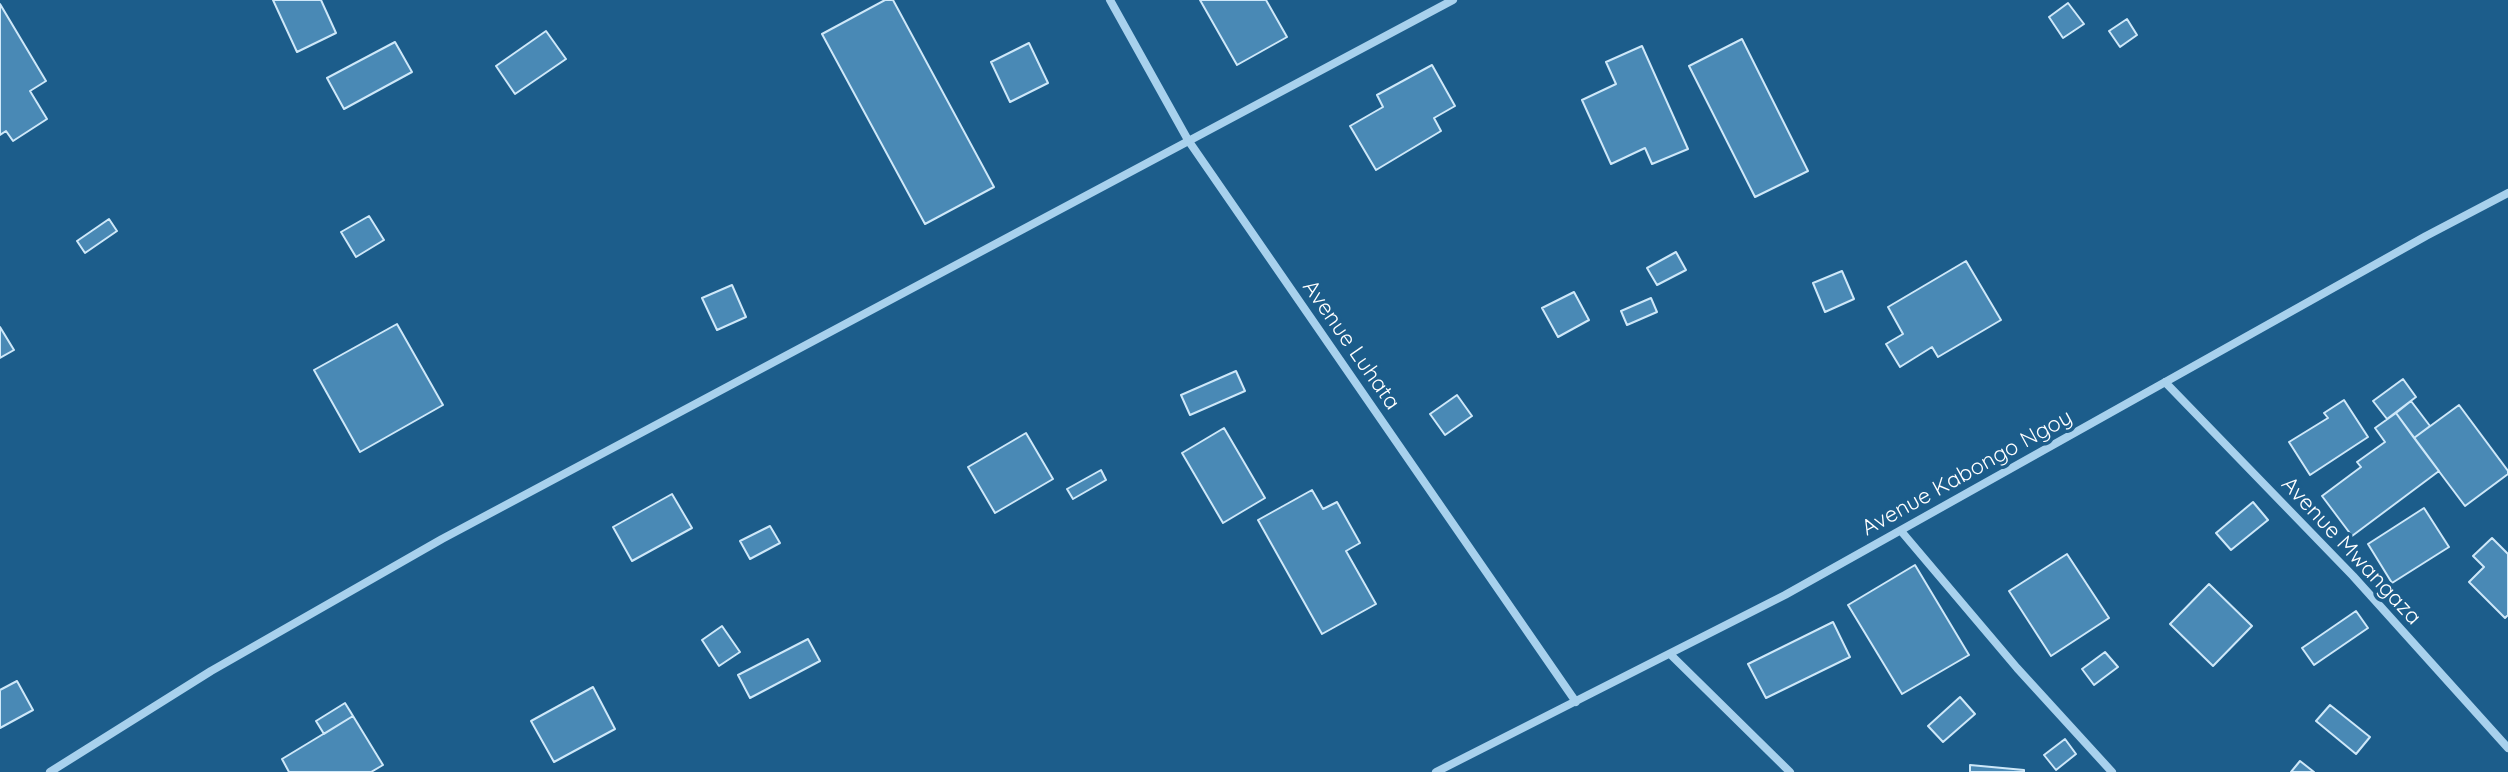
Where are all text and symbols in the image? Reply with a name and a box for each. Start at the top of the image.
street label: Avenue Luhata [1297,275,1405,415]
street label: Avenue Kabongo Ngoy [1857,404,2077,542]
street label: Avenue Mwangaza [2276,471,2426,631]

